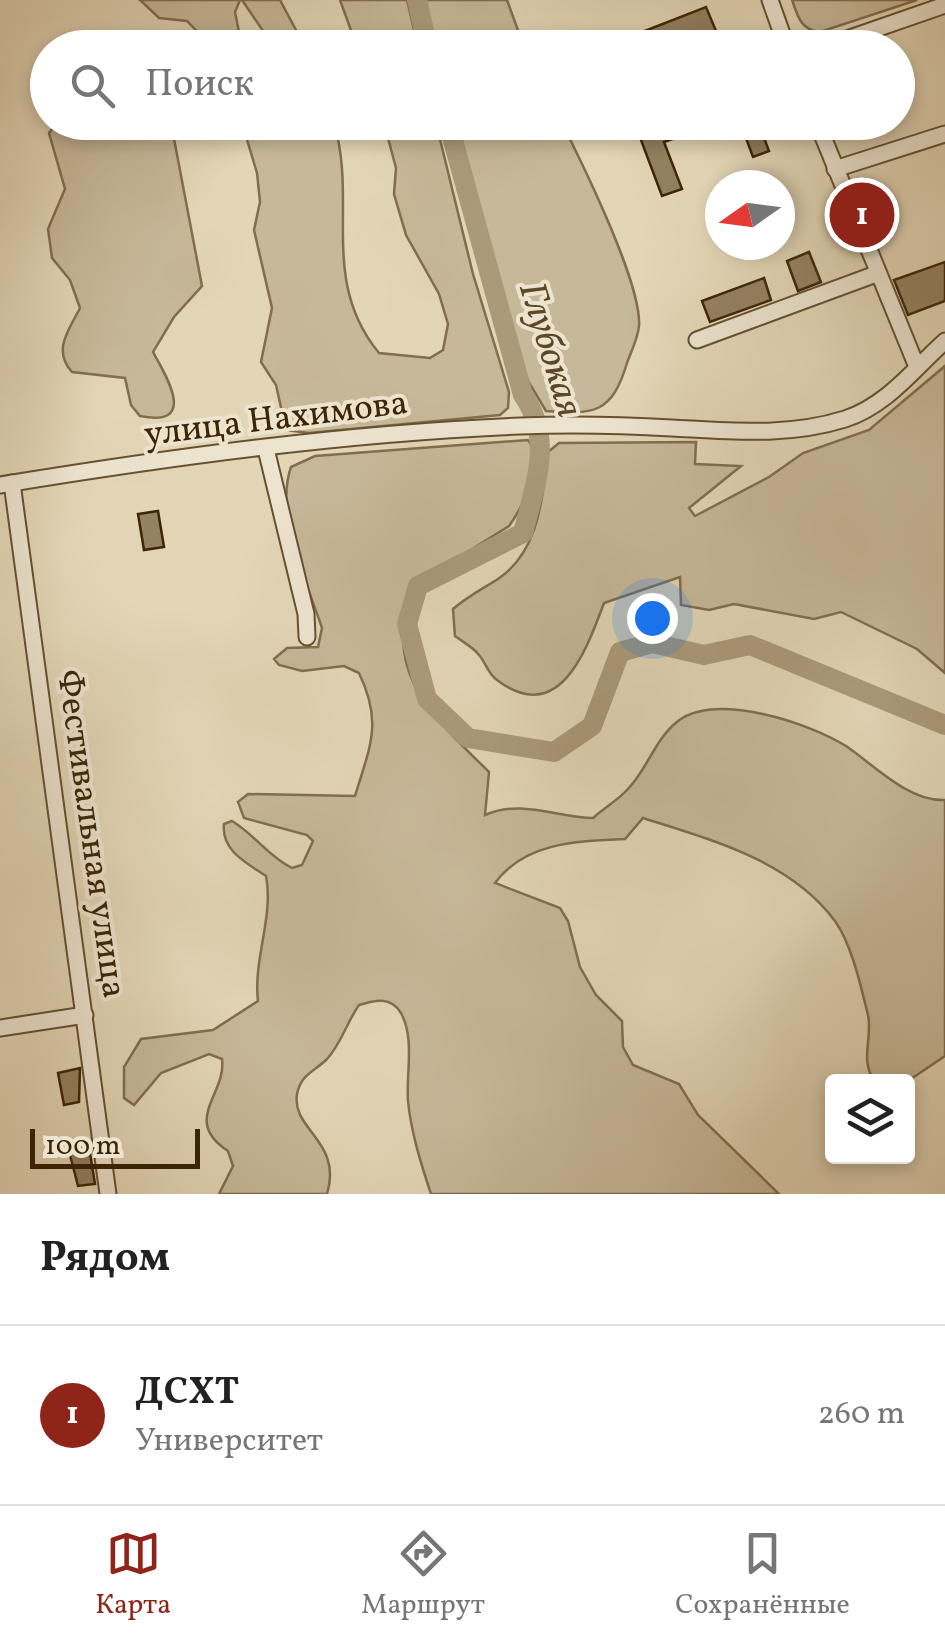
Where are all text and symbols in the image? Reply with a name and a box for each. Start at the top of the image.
search box [30,30,915,140]
icon: search [65,58,120,113]
text: Поиск [145,59,254,112]
north arrow [705,170,795,260]
pin: 1 [830,178,894,252]
water label: Глубокая [503,276,595,424]
street label: улица Нахимова [141,380,411,460]
your location [627,593,678,644]
street label: Фестивальная улица [43,667,137,1001]
map controls [825,1074,915,1164]
button: layers [825,1074,915,1164]
scale bar [30,1124,200,1168]
text: 100 m [45,1127,120,1166]
text: Рядом [40,1230,170,1289]
text: ДСХТ [135,1367,239,1420]
text: 1 [66,1393,79,1437]
text: 260 m [818,1393,905,1437]
text: Университет [135,1420,323,1464]
tab: Карта [95,1526,171,1625]
tab: Маршрут [361,1526,485,1625]
tab: Сохранённые [675,1526,850,1625]

